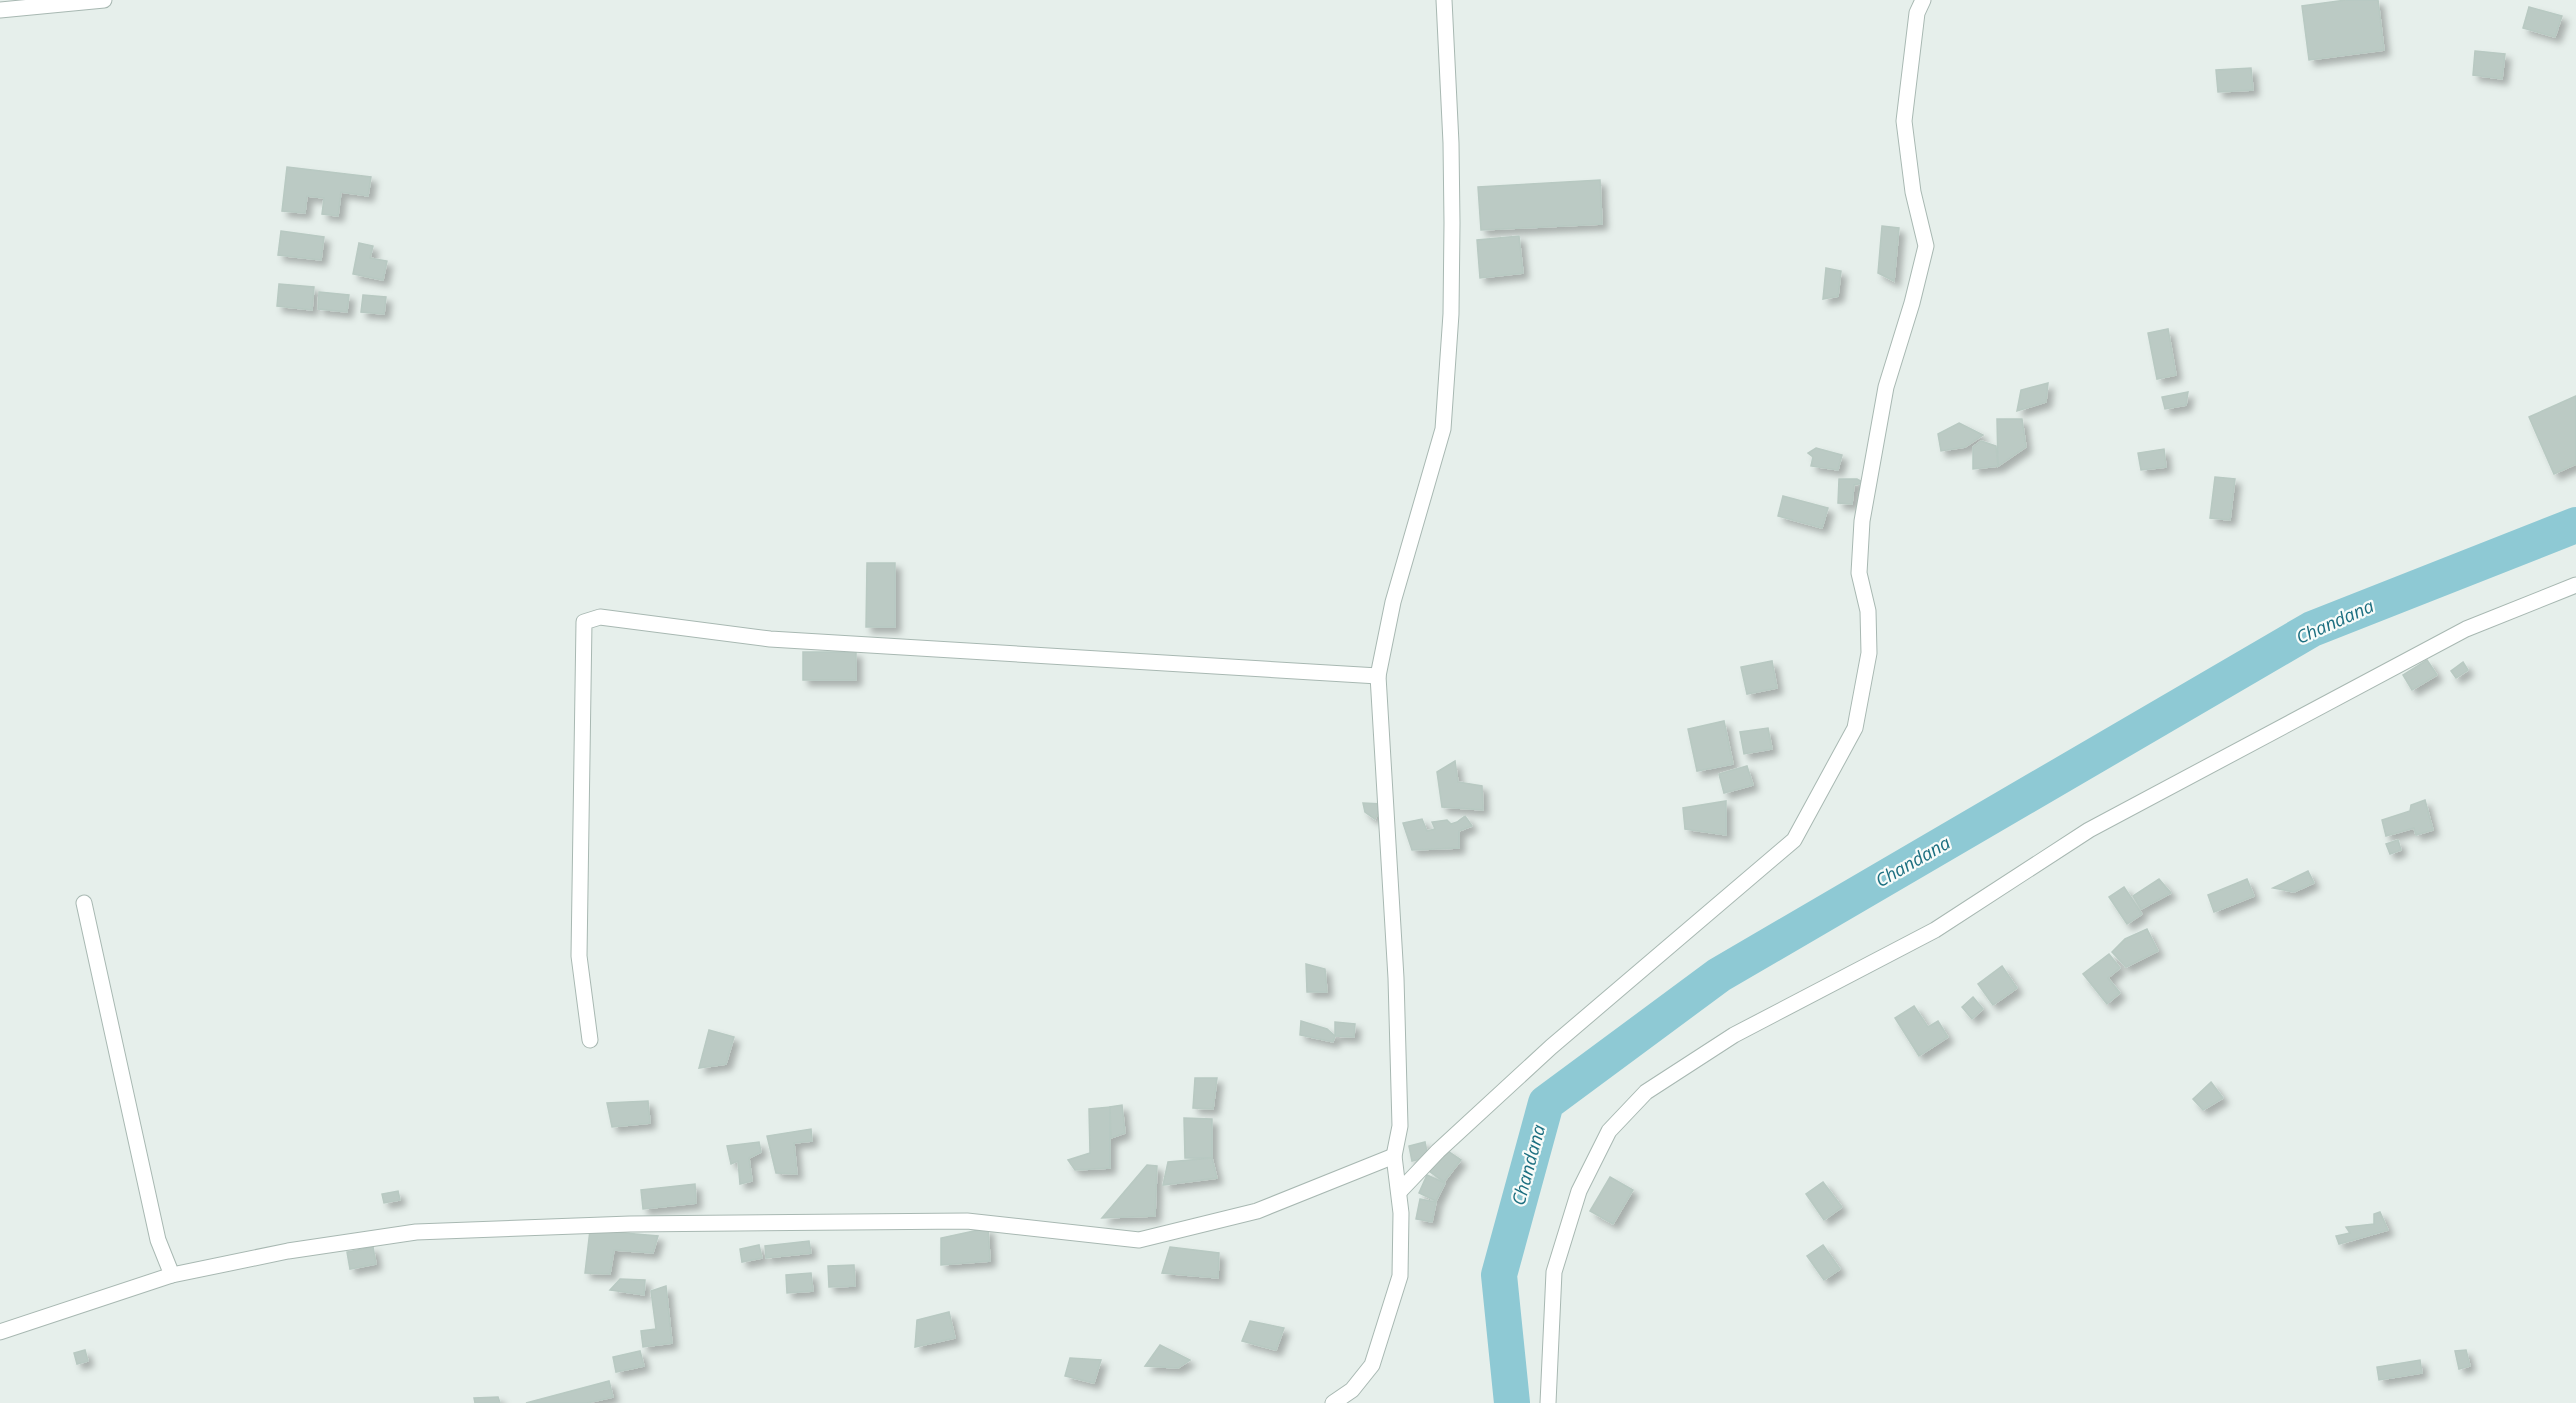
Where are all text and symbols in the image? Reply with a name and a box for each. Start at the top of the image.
water label: Chandana [2292,593,2377,649]
water label: Chandana [1871,830,1954,892]
water label: Chandana [1506,1122,1550,1208]

